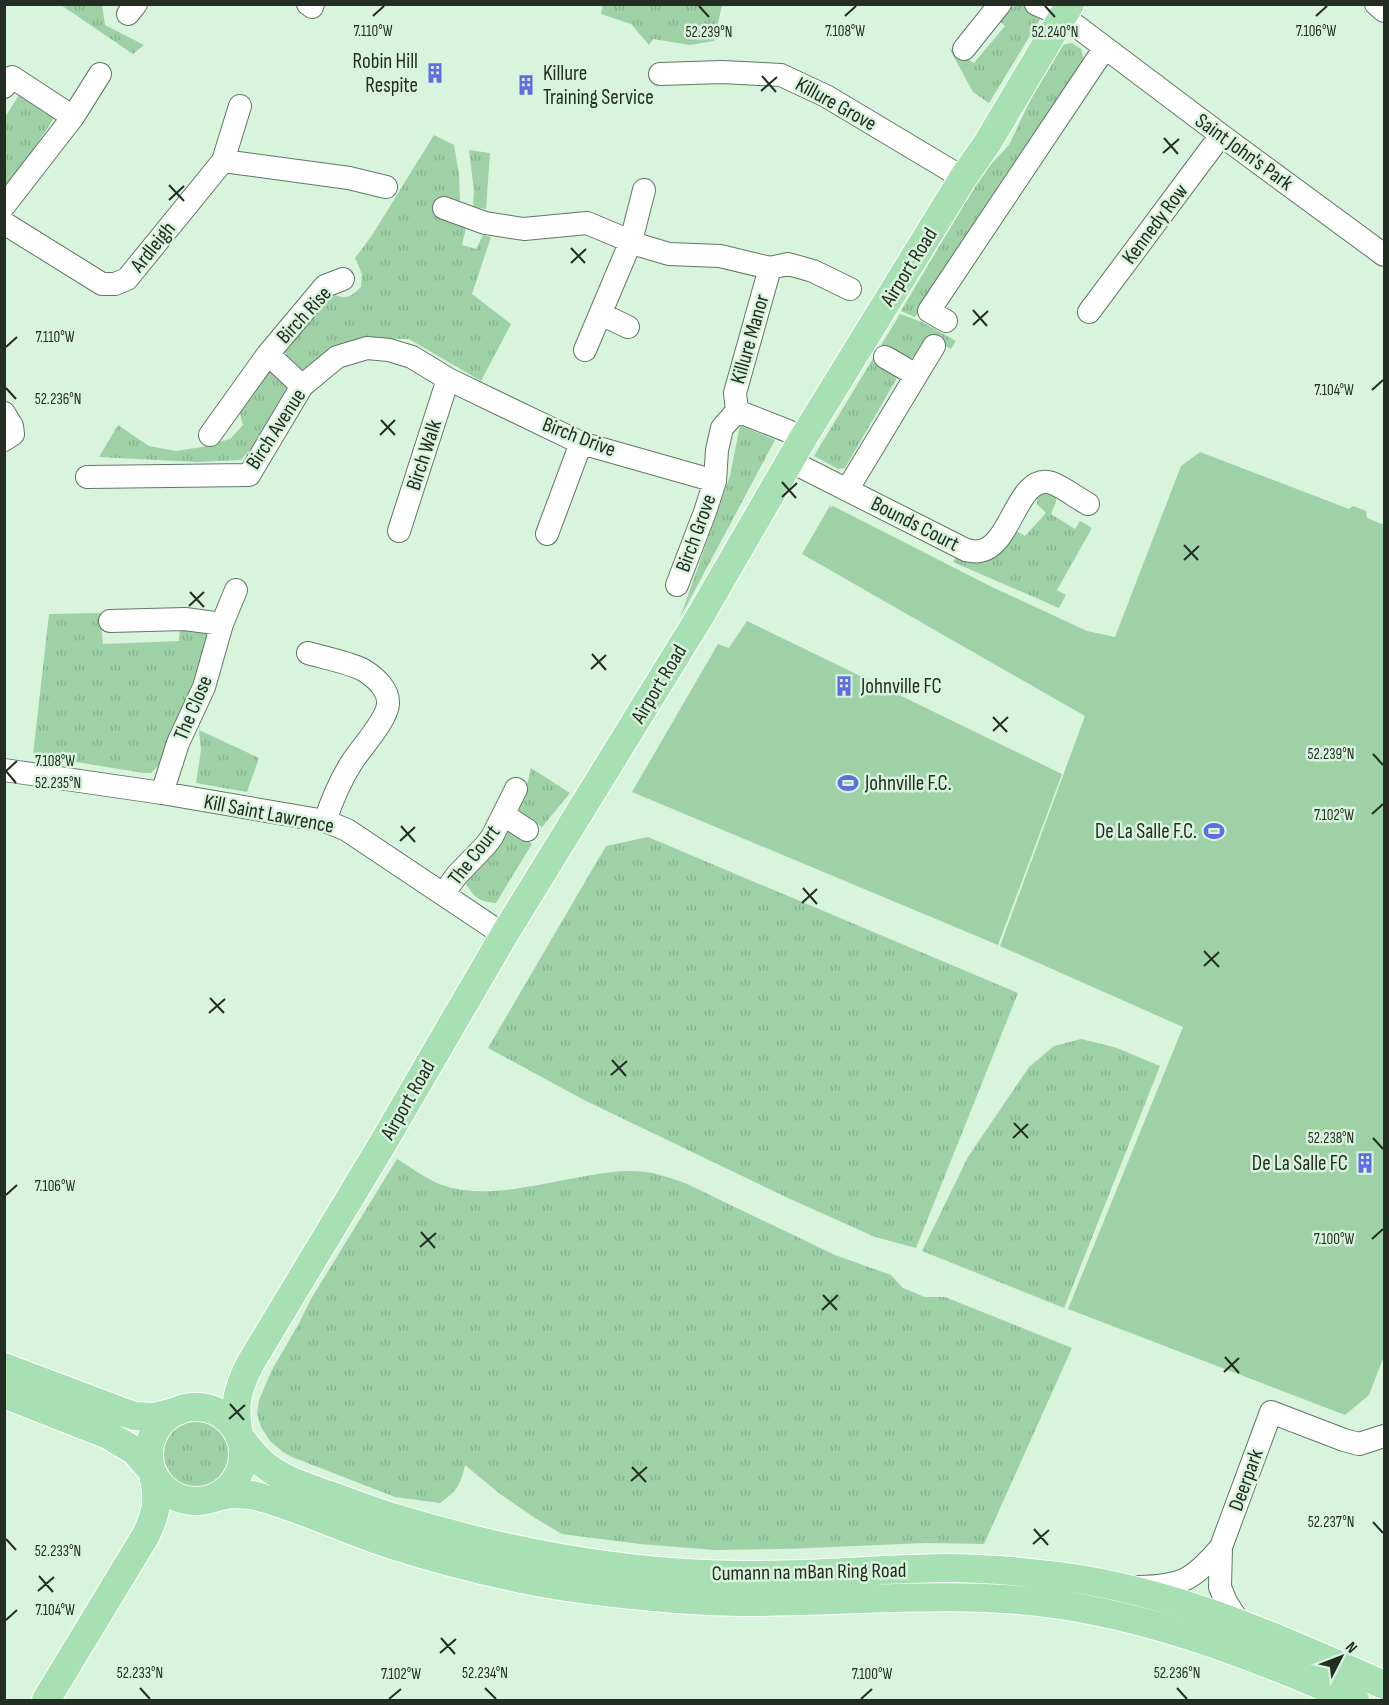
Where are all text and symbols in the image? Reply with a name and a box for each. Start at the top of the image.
text: 7.110°W [353,22,393,41]
text: 7.108°W [825,22,865,41]
text: 7.106°W [1296,22,1336,41]
text: 52.239°N [686,23,732,42]
text: 52.240°N [1032,23,1078,42]
place label: Robin Hill Respite [353,49,418,98]
building icon: Robin Hill Respite [423,61,447,85]
place label: Killure Training Service [543,61,654,110]
street label: Killure Grove [791,72,881,136]
building icon: Killure Training Service [514,73,538,97]
street label: Saint John's Park [1190,108,1298,196]
street label: Kennedy Row [1117,179,1193,269]
street label: Ardleigh [125,217,181,278]
street label: Airport Road [875,223,943,312]
street label: Birch Rise [271,281,337,349]
street label: Killure Manor [725,291,775,387]
text: 7.110°W [35,328,75,347]
text: 7.104°W [1314,381,1354,400]
street label: Birch Avenue [241,384,311,474]
text: 52.236°N [35,390,81,409]
street label: Birch Drive [539,412,619,462]
street label: Birch Walk [401,417,447,493]
street label: Birch Grove [670,491,722,575]
street label: Bounds Court [867,491,963,557]
street label: Airport Road [625,640,692,729]
street label: The Close [168,672,218,744]
building icon: Johnville FC [832,674,856,698]
place label: Johnville FC [860,674,942,699]
text: 52.239°N [1308,745,1354,764]
text: 7.108°W [35,752,75,771]
sports icon: Johnville F.C. [836,771,860,795]
place label: Johnville F.C. [864,771,952,796]
text: 52.235°N [35,774,81,793]
street label: Kill Saint Lawrence [202,789,336,839]
text: 7.102°W [1314,806,1354,825]
place label: De La Salle F.C. [1095,819,1197,844]
sports icon: De La Salle F.C. [1202,819,1226,843]
street label: The Court [443,820,505,890]
street label: Airport Road [375,1056,441,1145]
text: 52.238°N [1308,1129,1354,1148]
place label: De La Salle FC [1252,1151,1348,1176]
building icon: De La Salle FC [1353,1151,1377,1175]
text: 7.106°W [35,1177,75,1196]
text: 7.100°W [1314,1230,1354,1249]
street label: Deerpark [1223,1446,1269,1514]
text: 52.237°N [1308,1513,1354,1532]
text: 52.233°N [35,1542,81,1561]
street label: Cumann na mBan Ring Road [711,1558,907,1586]
text: 7.104°W [35,1601,75,1620]
north arrow [1311,1627,1371,1687]
text: N [1341,1638,1361,1657]
text: 52.233°N [117,1664,163,1683]
text: 52.234°N [462,1664,508,1683]
text: 52.236°N [1154,1664,1200,1683]
text: 7.102°W [381,1665,421,1684]
text: 7.100°W [852,1665,892,1684]

